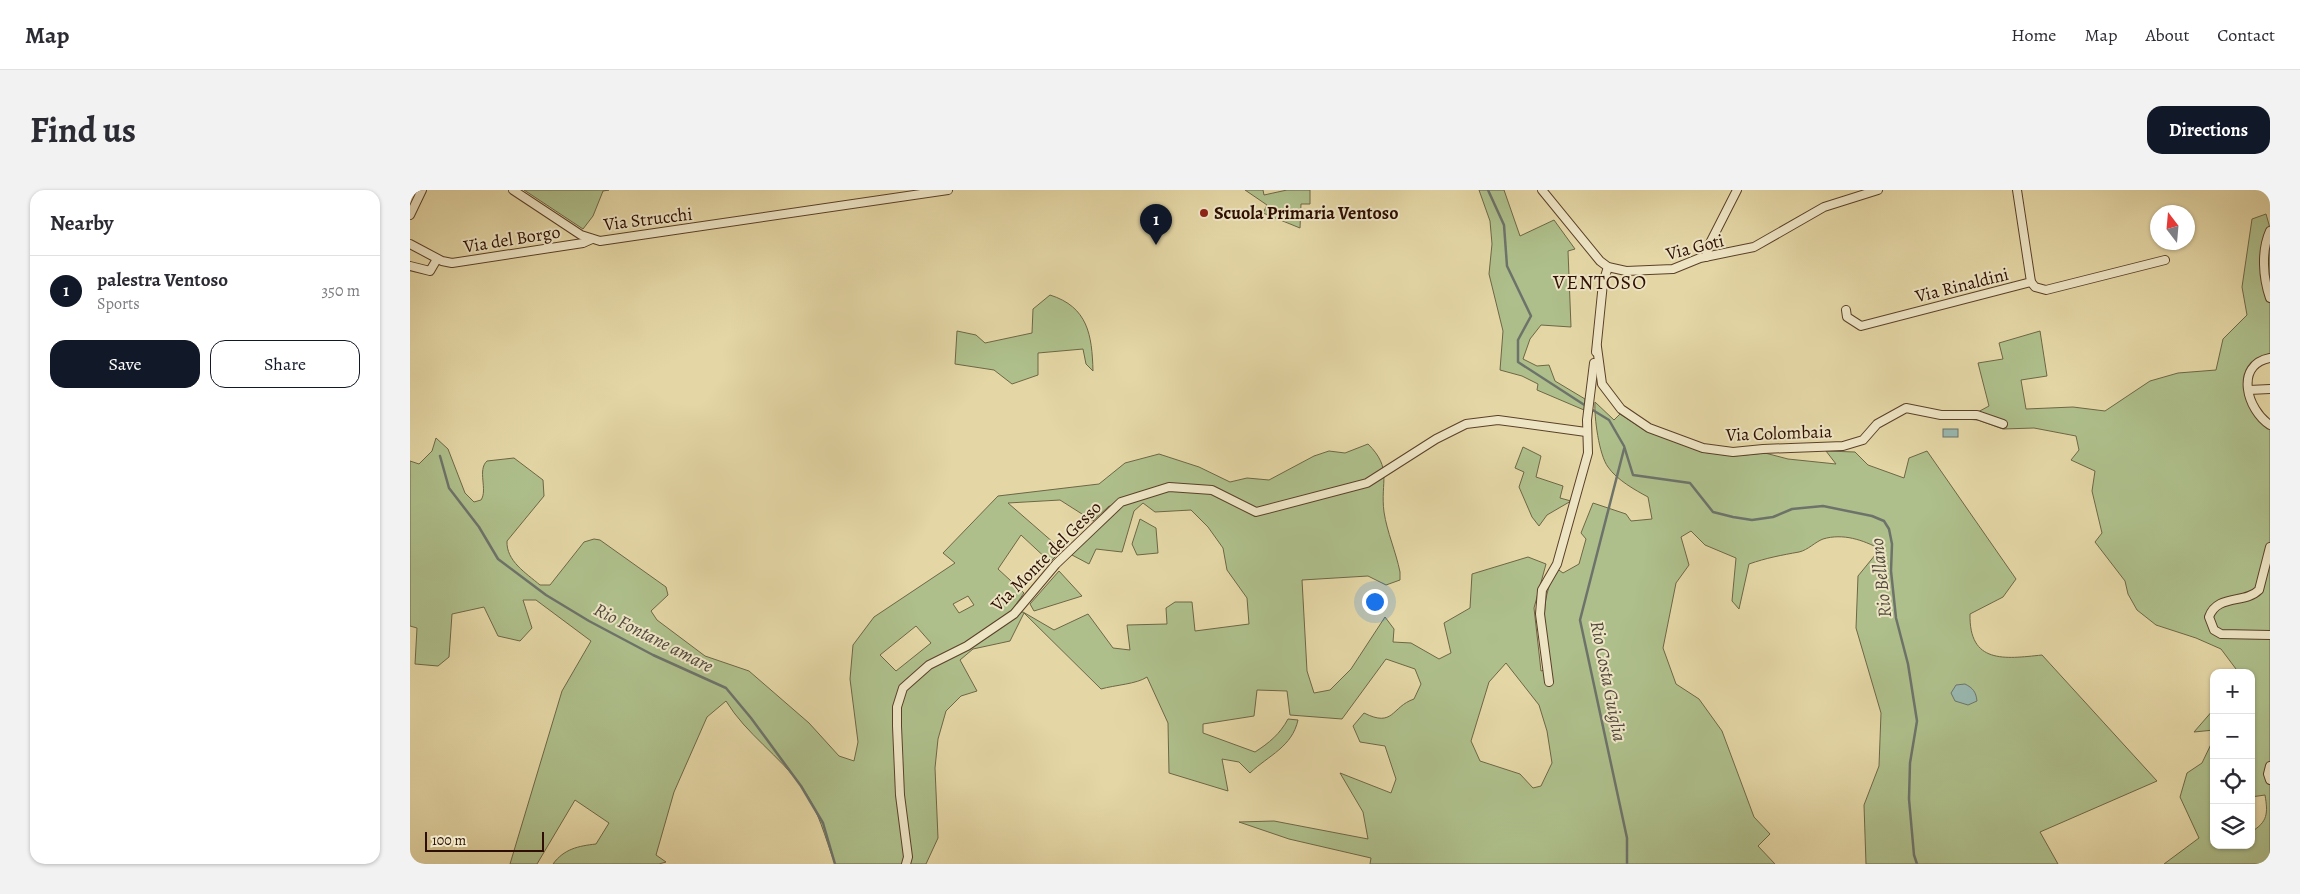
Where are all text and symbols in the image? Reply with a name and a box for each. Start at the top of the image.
text: Map [25,19,69,51]
text: Home [2011,23,2056,47]
text: Map [2084,23,2117,47]
text: About [2145,23,2189,47]
text: Contact [2217,23,2275,47]
text: Find us [30,106,136,154]
button: Directions [2147,106,2270,154]
place label: Scuola Primaria Ventoso [1214,201,1398,225]
street label: Via Strucchi [601,202,694,236]
pin: 1 [1140,204,1172,245]
north arrow [2150,205,2195,250]
marker: Scuola Primaria Ventoso [1198,207,1210,219]
text: Nearby [50,209,113,237]
street label: Via del Borgo [461,220,562,259]
street label: Via Goti [1663,228,1726,266]
street label: Via Rinaldini [1912,262,2011,308]
text: palestra Ventoso [97,267,228,293]
district label: VENTOSO [1552,269,1647,296]
text: 1 [63,280,69,302]
text: 350 m [321,280,360,302]
text: Sports [97,293,140,315]
button: Save [50,340,200,388]
button: Share [210,340,360,388]
street label: Via Colombaia [1724,419,1833,447]
street label: Via Monte del Gesso [985,495,1107,617]
water label: Rio Bellano [1864,537,1898,619]
your location [1362,589,1388,615]
water label: Rio Fontane amare [589,597,718,679]
water label: Rio Costa Guiglia [1584,619,1632,744]
map controls [2210,669,2255,849]
button: + [2210,669,2255,714]
button: − [2210,714,2255,759]
button: locate [2210,759,2255,804]
button: layers [2210,804,2255,849]
scale bar [425,829,544,852]
text: 100 m [432,831,466,850]

